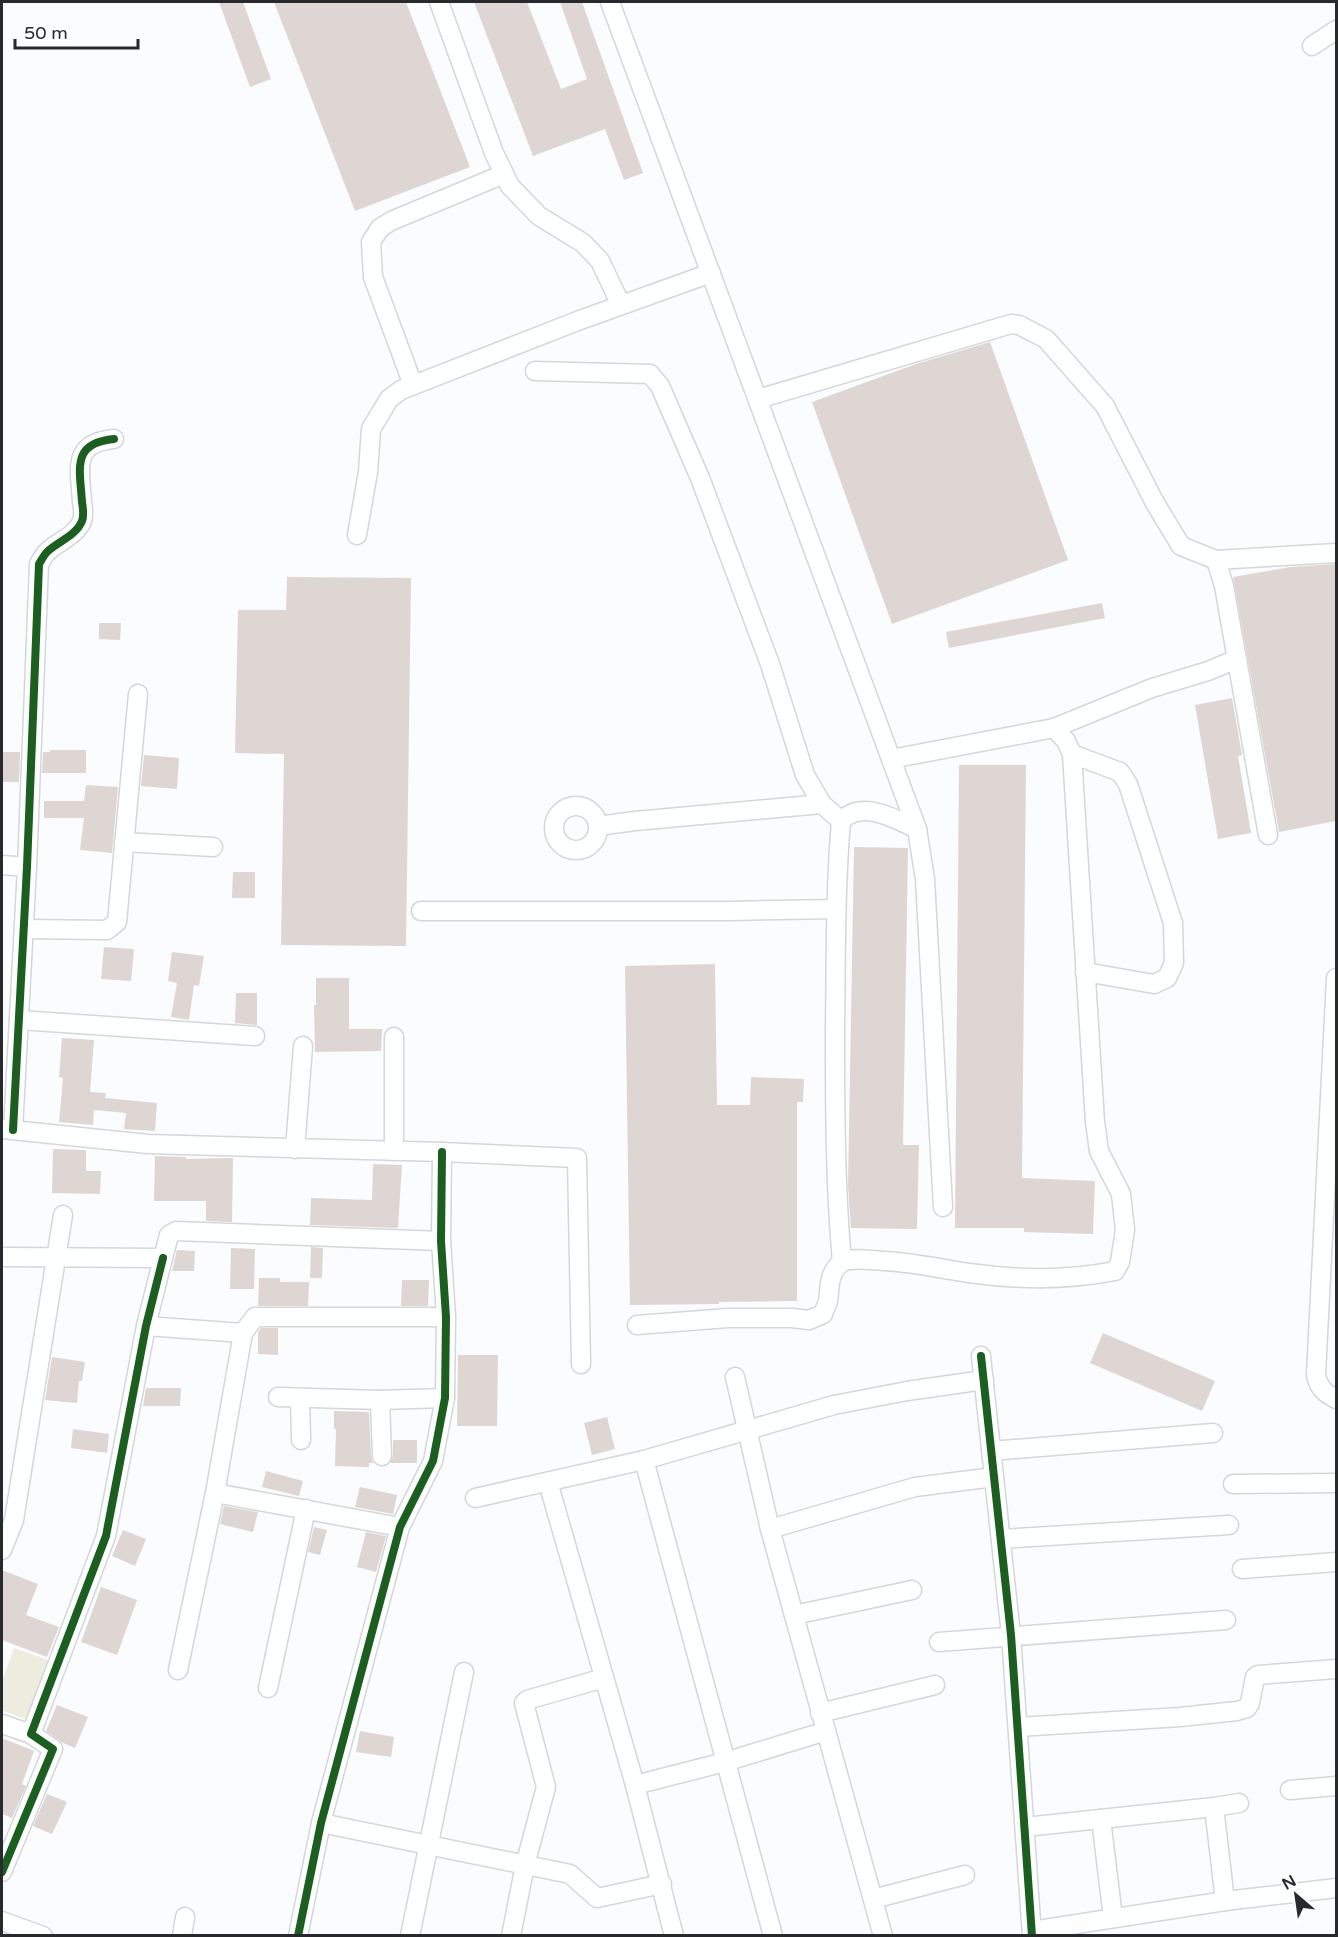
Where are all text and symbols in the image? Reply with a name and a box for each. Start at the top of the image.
scale bar [15,12,138,50]
text: 50 m [24,22,68,44]
north arrow [1266,1865,1326,1925]
text: N [1279,1871,1300,1895]

